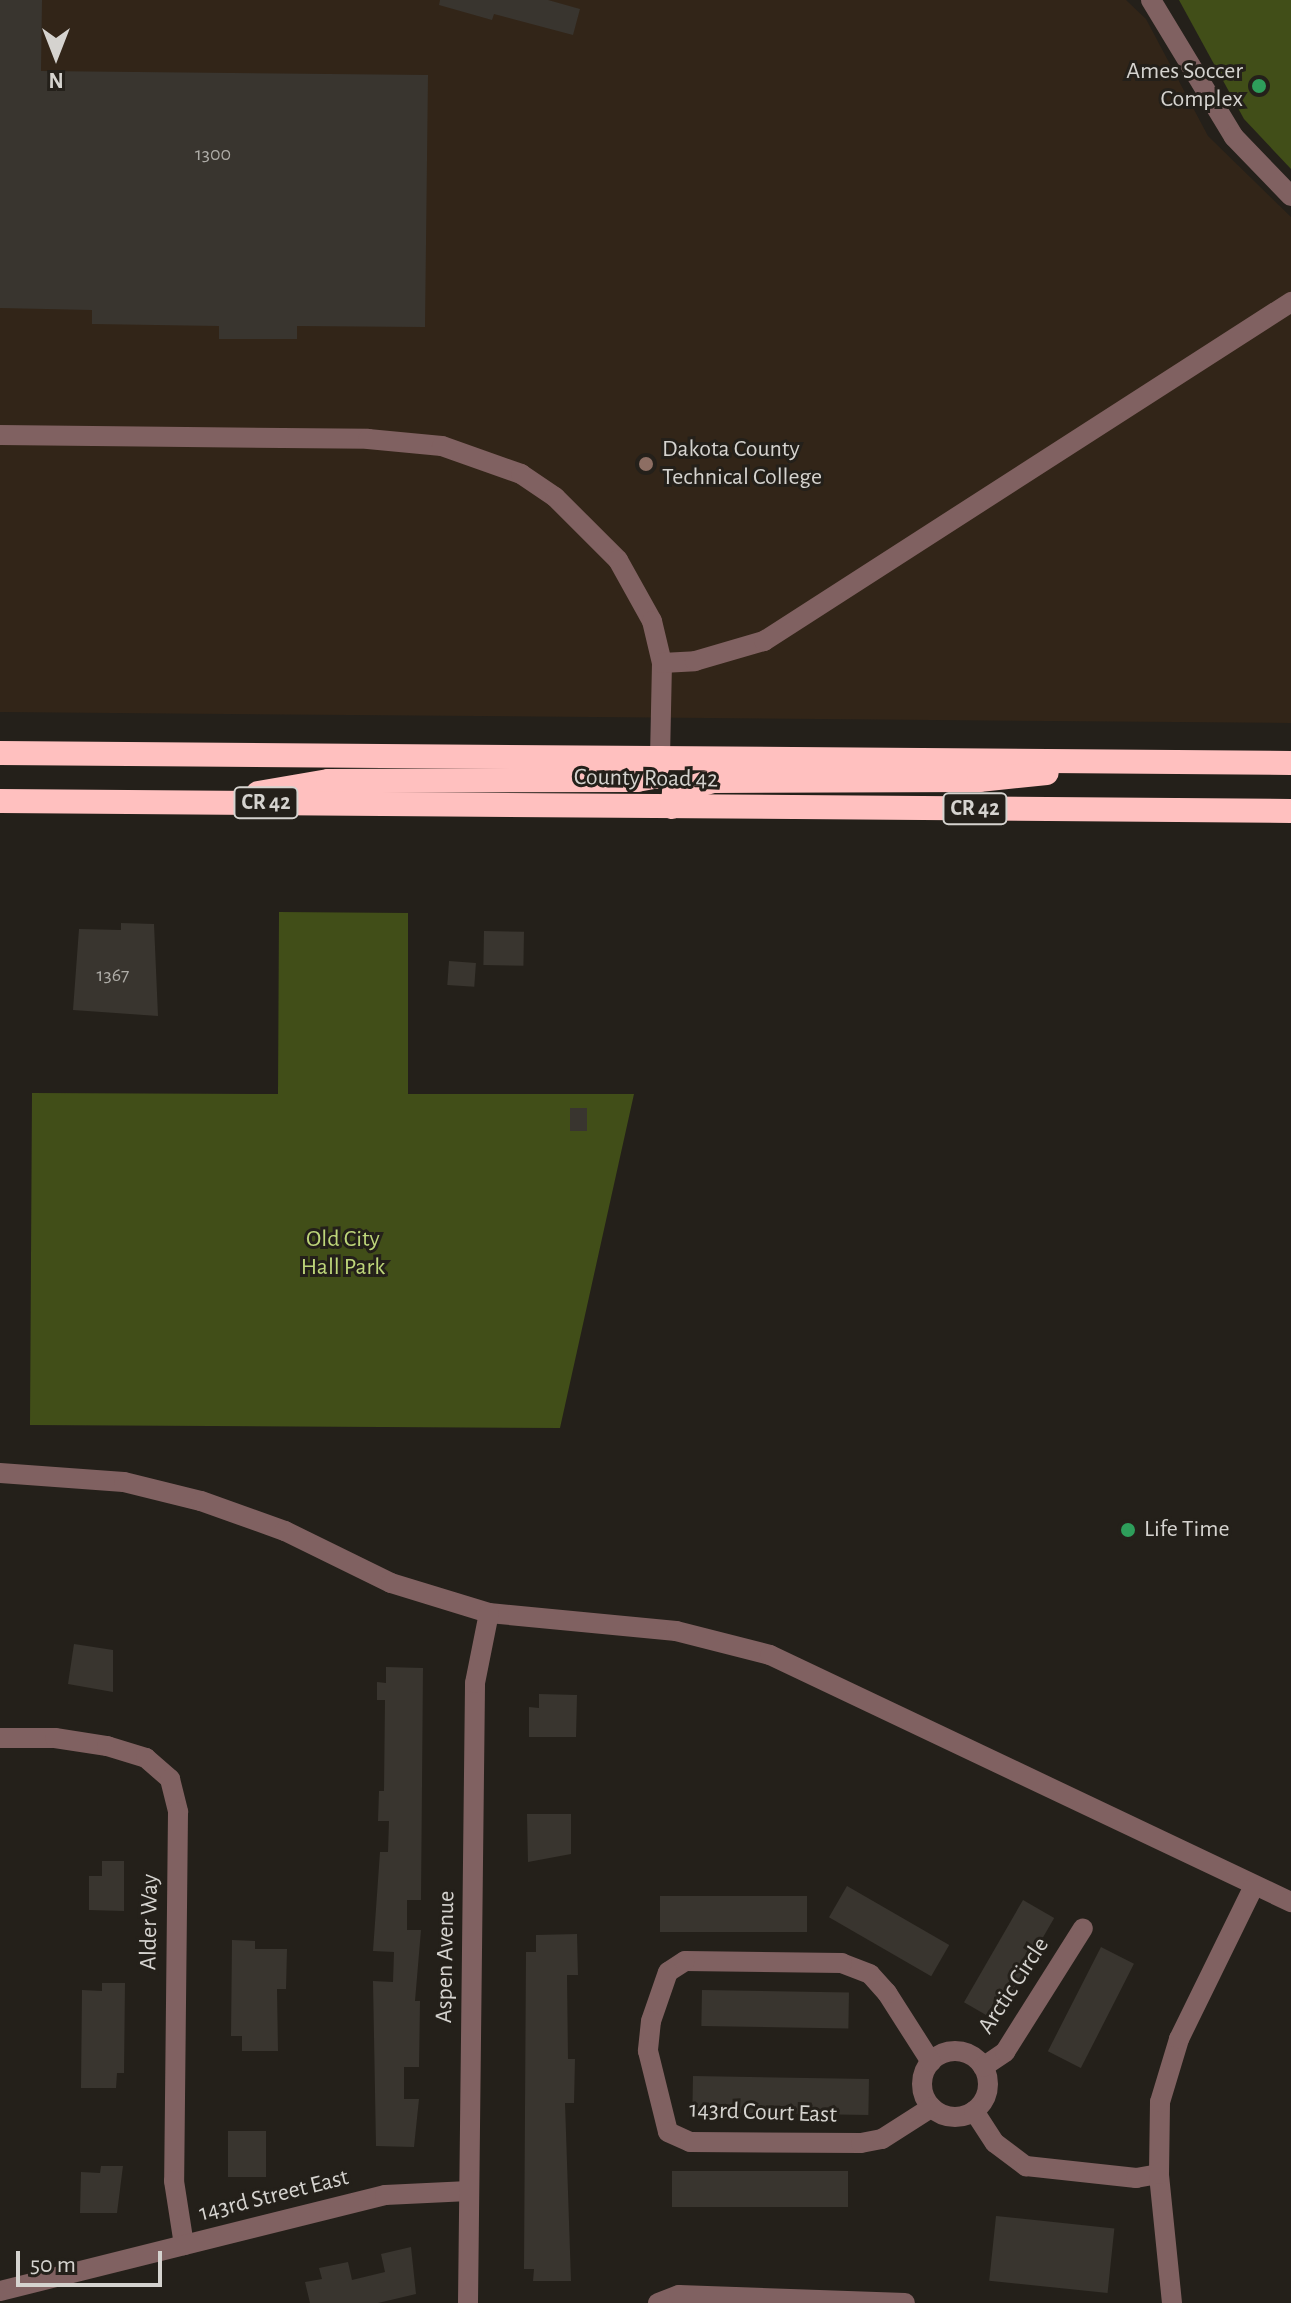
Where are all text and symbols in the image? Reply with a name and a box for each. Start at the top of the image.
north arrow [16,16,96,96]
place label: Ames Soccer Complex [1126,58,1243,114]
text: N [48,69,64,91]
marker: Ames Soccer Complex [1250,77,1268,95]
house number: 1300 [195,142,231,166]
place label: Dakota County Technical College [662,436,822,492]
marker: Dakota County Technical College [637,455,655,473]
street label: County Road 42 [574,763,718,795]
road number: CR 42 [232,785,300,821]
road number: CR 42 [941,791,1009,827]
house number: 1367 [97,963,129,987]
park label: Old City Hall Park [301,1226,385,1282]
place label: Life Time [1144,1516,1229,1544]
marker: Life Time [1119,1521,1137,1539]
street label: Alder Way [135,1874,165,1970]
street label: Aspen Avenue [430,1891,462,2023]
street label: Arctic Circle [972,1932,1056,2040]
street label: 143rd Court East [689,2096,837,2130]
street label: 143rd Street East [196,2164,352,2228]
scale bar [20,2235,166,2285]
text: 50 m [30,2253,76,2277]

